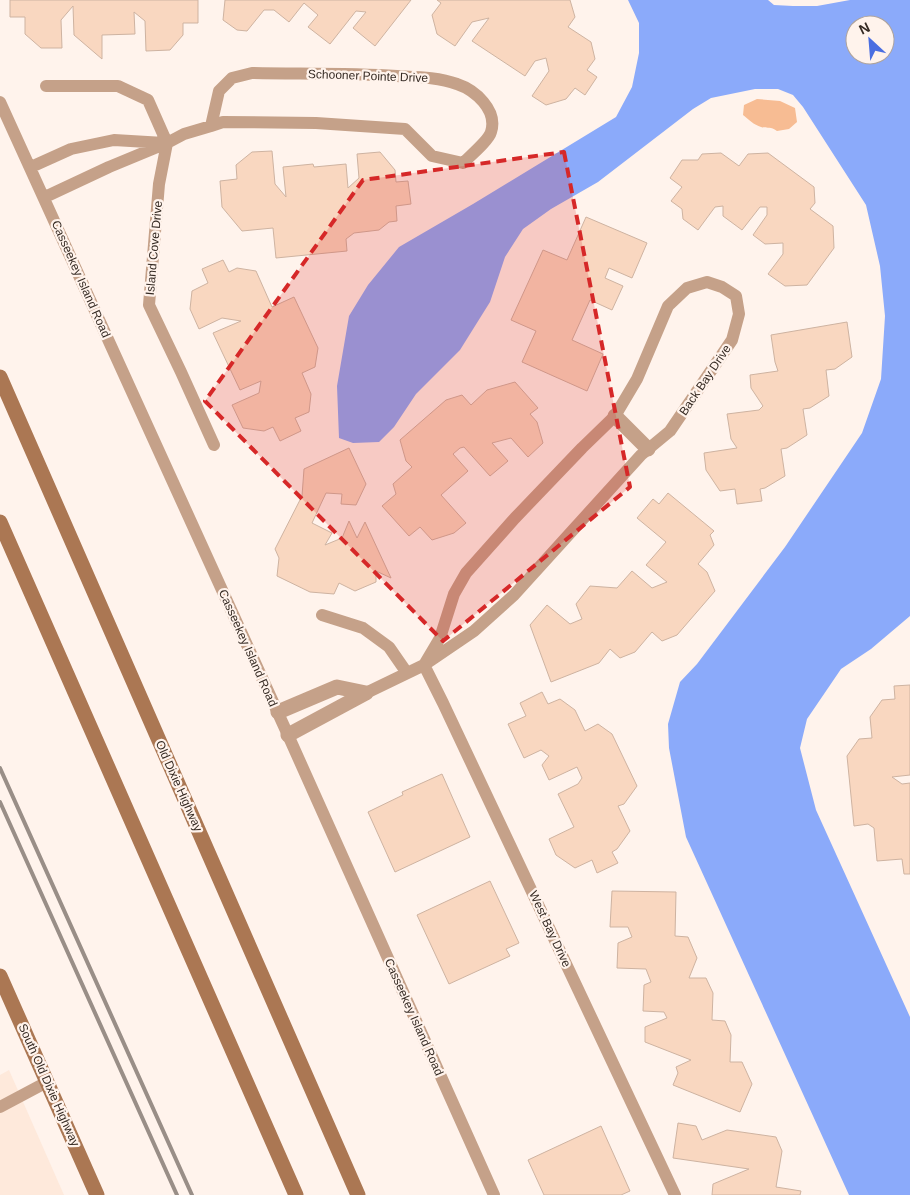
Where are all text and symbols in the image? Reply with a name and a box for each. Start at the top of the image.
north arrow [845,15,895,65]
text: N [856,19,872,38]
street label: Schooner Pointe Drive [308,67,429,85]
street label: Island Cove Drive [143,200,165,296]
street label: Casseekey Island Road [49,218,113,340]
street label: Back Bay Drive [676,342,734,418]
street label: Casseekey Island Road [216,587,280,709]
street label: Old Dixie Highway [153,738,205,834]
street label: West Bay Drive [526,889,574,970]
street label: Casseekey Island Road [382,956,446,1078]
street label: South Old Dixie Highway [16,1022,82,1148]

